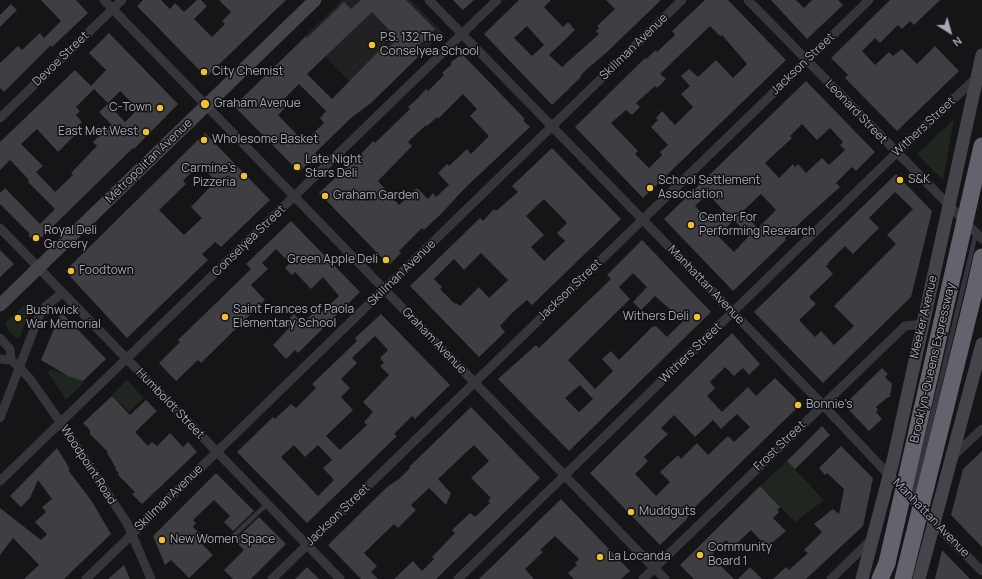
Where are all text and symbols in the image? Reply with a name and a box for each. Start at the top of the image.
street label: Skillman Avenue [597,11,671,83]
north arrow [930,12,970,52]
street label: Devoe Street [30,29,92,89]
street label: Jackson Street [768,30,838,98]
place label: P.S. 132 The Conselyea School [380,31,479,59]
text: N [950,34,965,50]
marker: P.S. 132 The Conselyea School [367,40,377,50]
place label: City Chemist [212,65,283,79]
marker: City Chemist [199,67,209,77]
street label: Leonard Street [822,77,890,147]
street label: Withers Street [890,94,958,160]
place label: Graham Avenue [214,97,301,111]
marker: Graham Avenue [199,98,211,110]
place label: C-Town [109,101,152,115]
marker: C-Town [155,103,165,113]
street label: Metropolitan Avenue [103,116,195,206]
place label: East Met West [58,125,138,139]
marker: East Met West [141,127,151,137]
place label: Wholesome Basket [212,133,318,147]
marker: Wholesome Basket [199,135,209,145]
place label: Late Night Stars Deli [305,153,362,181]
place label: Carmine's Pizzeria [181,162,236,190]
marker: Late Night Stars Deli [292,162,302,172]
marker: Carmine's Pizzeria [239,171,249,181]
place label: S&K [908,173,930,187]
place label: School Settlement Association [658,174,760,202]
marker: S&K [895,175,905,185]
marker: School Settlement Association [645,183,655,193]
place label: Graham Garden [333,189,419,203]
marker: Graham Garden [320,191,330,201]
street label: Conselyea Street [209,202,289,280]
place label: Center For Performing Research [699,211,815,239]
marker: Center For Performing Research [686,220,696,230]
place label: Royal Deli Grocery [44,224,97,252]
marker: Royal Deli Grocery [31,233,41,243]
street label: Skillman Avenue [365,237,439,309]
street label: Manhattan Avenue [665,243,747,327]
place label: Green Apple Deli [287,253,378,267]
marker: Green Apple Deli [381,255,391,265]
street label: Jackson Street [535,256,605,324]
place label: Foodtown [79,264,134,278]
marker: Foodtown [66,266,76,276]
street label: Meeker Avenue [907,274,941,360]
street label: Brooklyn-Queens Expressway [908,282,958,444]
place label: Saint Frances of Paola Elementary School [233,303,354,331]
place label: Bushwick War Memorial [26,304,101,332]
street label: Graham Avenue [399,305,469,377]
place label: Withers Deli [623,310,689,324]
marker: Saint Frances of Paola Elementary School [220,312,230,322]
marker: Withers Deli [692,312,702,322]
marker: Bushwick War Memorial [13,313,23,323]
street label: Withers Street [657,320,725,386]
street label: Humboldt Street [133,366,207,442]
place label: Bonnie's [806,398,852,412]
marker: Bonnie's [793,400,803,410]
street label: Frost Street [751,418,809,474]
street label: Woodpoint Road [57,423,119,507]
street label: Skillman Avenue [132,462,206,534]
street label: Manhattan Avenue [890,476,972,560]
street label: Jackson Street [303,481,373,549]
place label: Muddguts [639,505,696,519]
marker: Muddguts [626,507,636,517]
place label: New Women Space [170,533,275,547]
marker: New Women Space [157,535,167,545]
place label: Community Board 1 [708,541,772,569]
place label: La Locanda [608,550,671,564]
marker: Community Board 1 [695,550,705,560]
marker: La Locanda [595,552,605,562]

